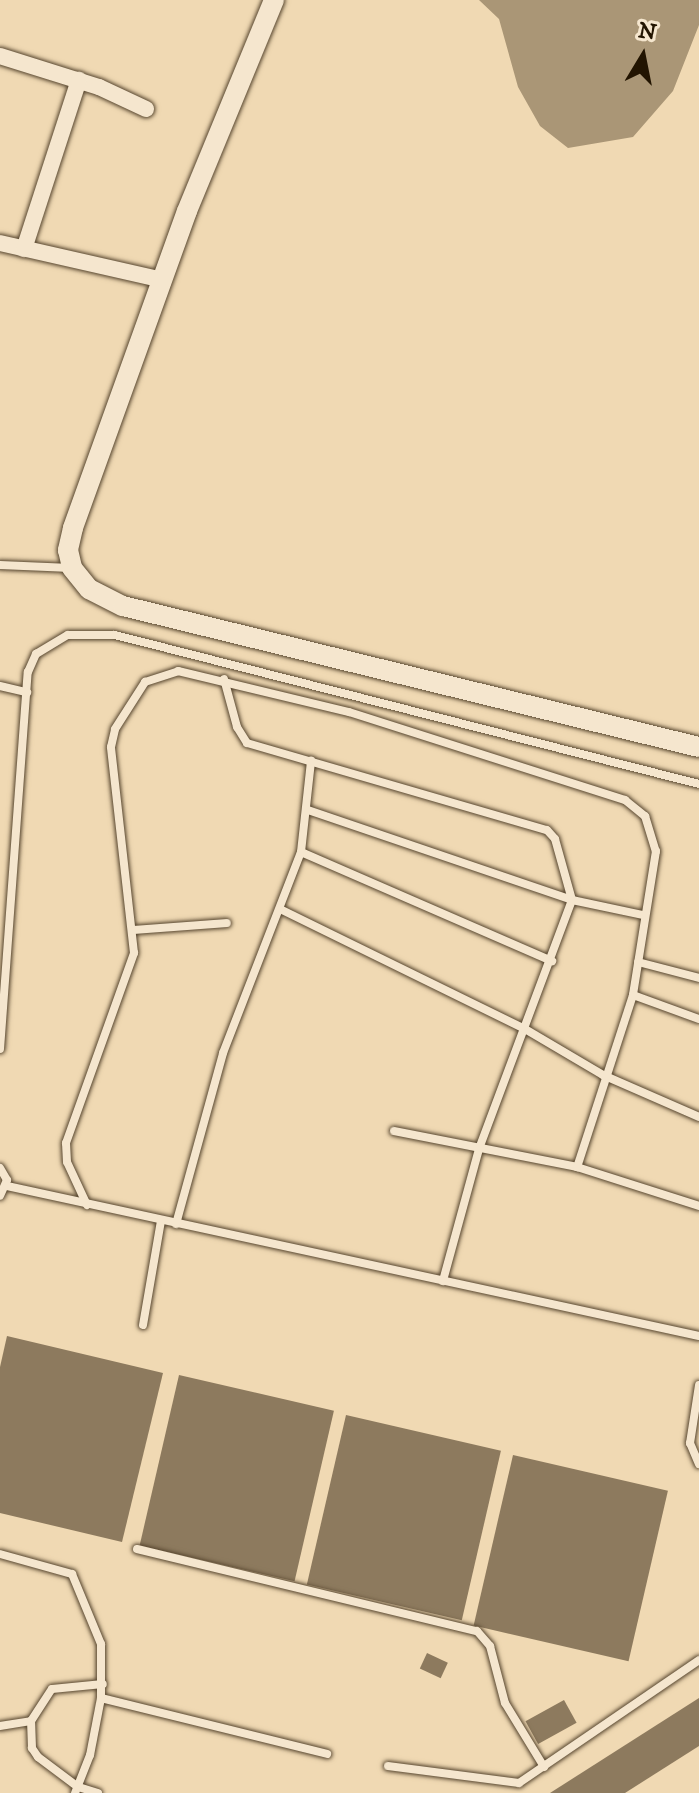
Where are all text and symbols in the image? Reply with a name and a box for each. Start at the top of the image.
north arrow [603,16,683,96]
text: N [636,17,658,47]

